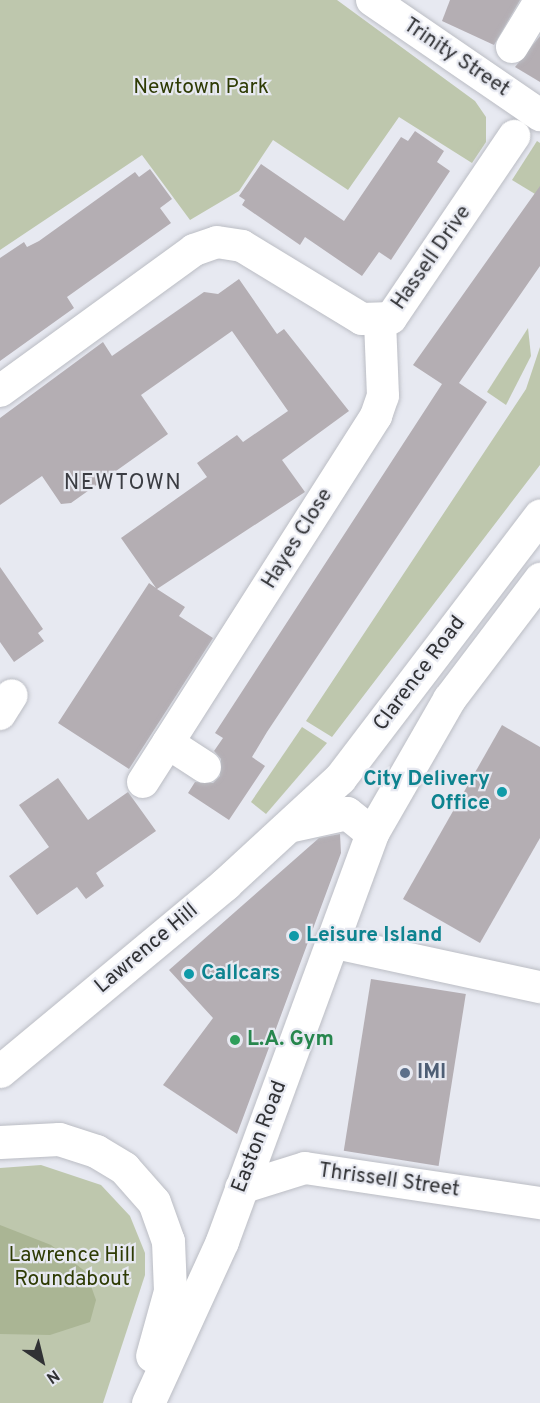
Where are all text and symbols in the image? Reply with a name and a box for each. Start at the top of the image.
street label: Trinity Street [398,13,514,103]
park label: Newtown Park [133,75,269,101]
street label: Hassell Drive [387,201,477,315]
district label: NEWTOWN [64,471,182,497]
street label: Hayes Close [257,484,339,594]
street label: Clarence Road [369,612,471,736]
place label: City Delivery Office [363,767,490,817]
marker: City Delivery Office [495,785,509,799]
street label: Lawrence Hill [90,899,204,999]
place label: Leisure Island [306,923,442,949]
marker: Leisure Island [287,929,301,943]
place label: Callcars [201,961,280,987]
marker: Callcars [182,967,196,981]
place label: L.A. Gym [247,1027,334,1053]
marker: L.A. Gym [228,1033,242,1047]
place label: IMI [417,1060,446,1086]
marker: IMI [398,1066,412,1080]
street label: Easton Road [227,1077,293,1197]
street label: Thrissell Street [317,1159,461,1203]
park label: Lawrence Hill Roundabout [9,1243,135,1293]
north arrow [12,1331,72,1391]
text: N [42,1364,63,1387]

